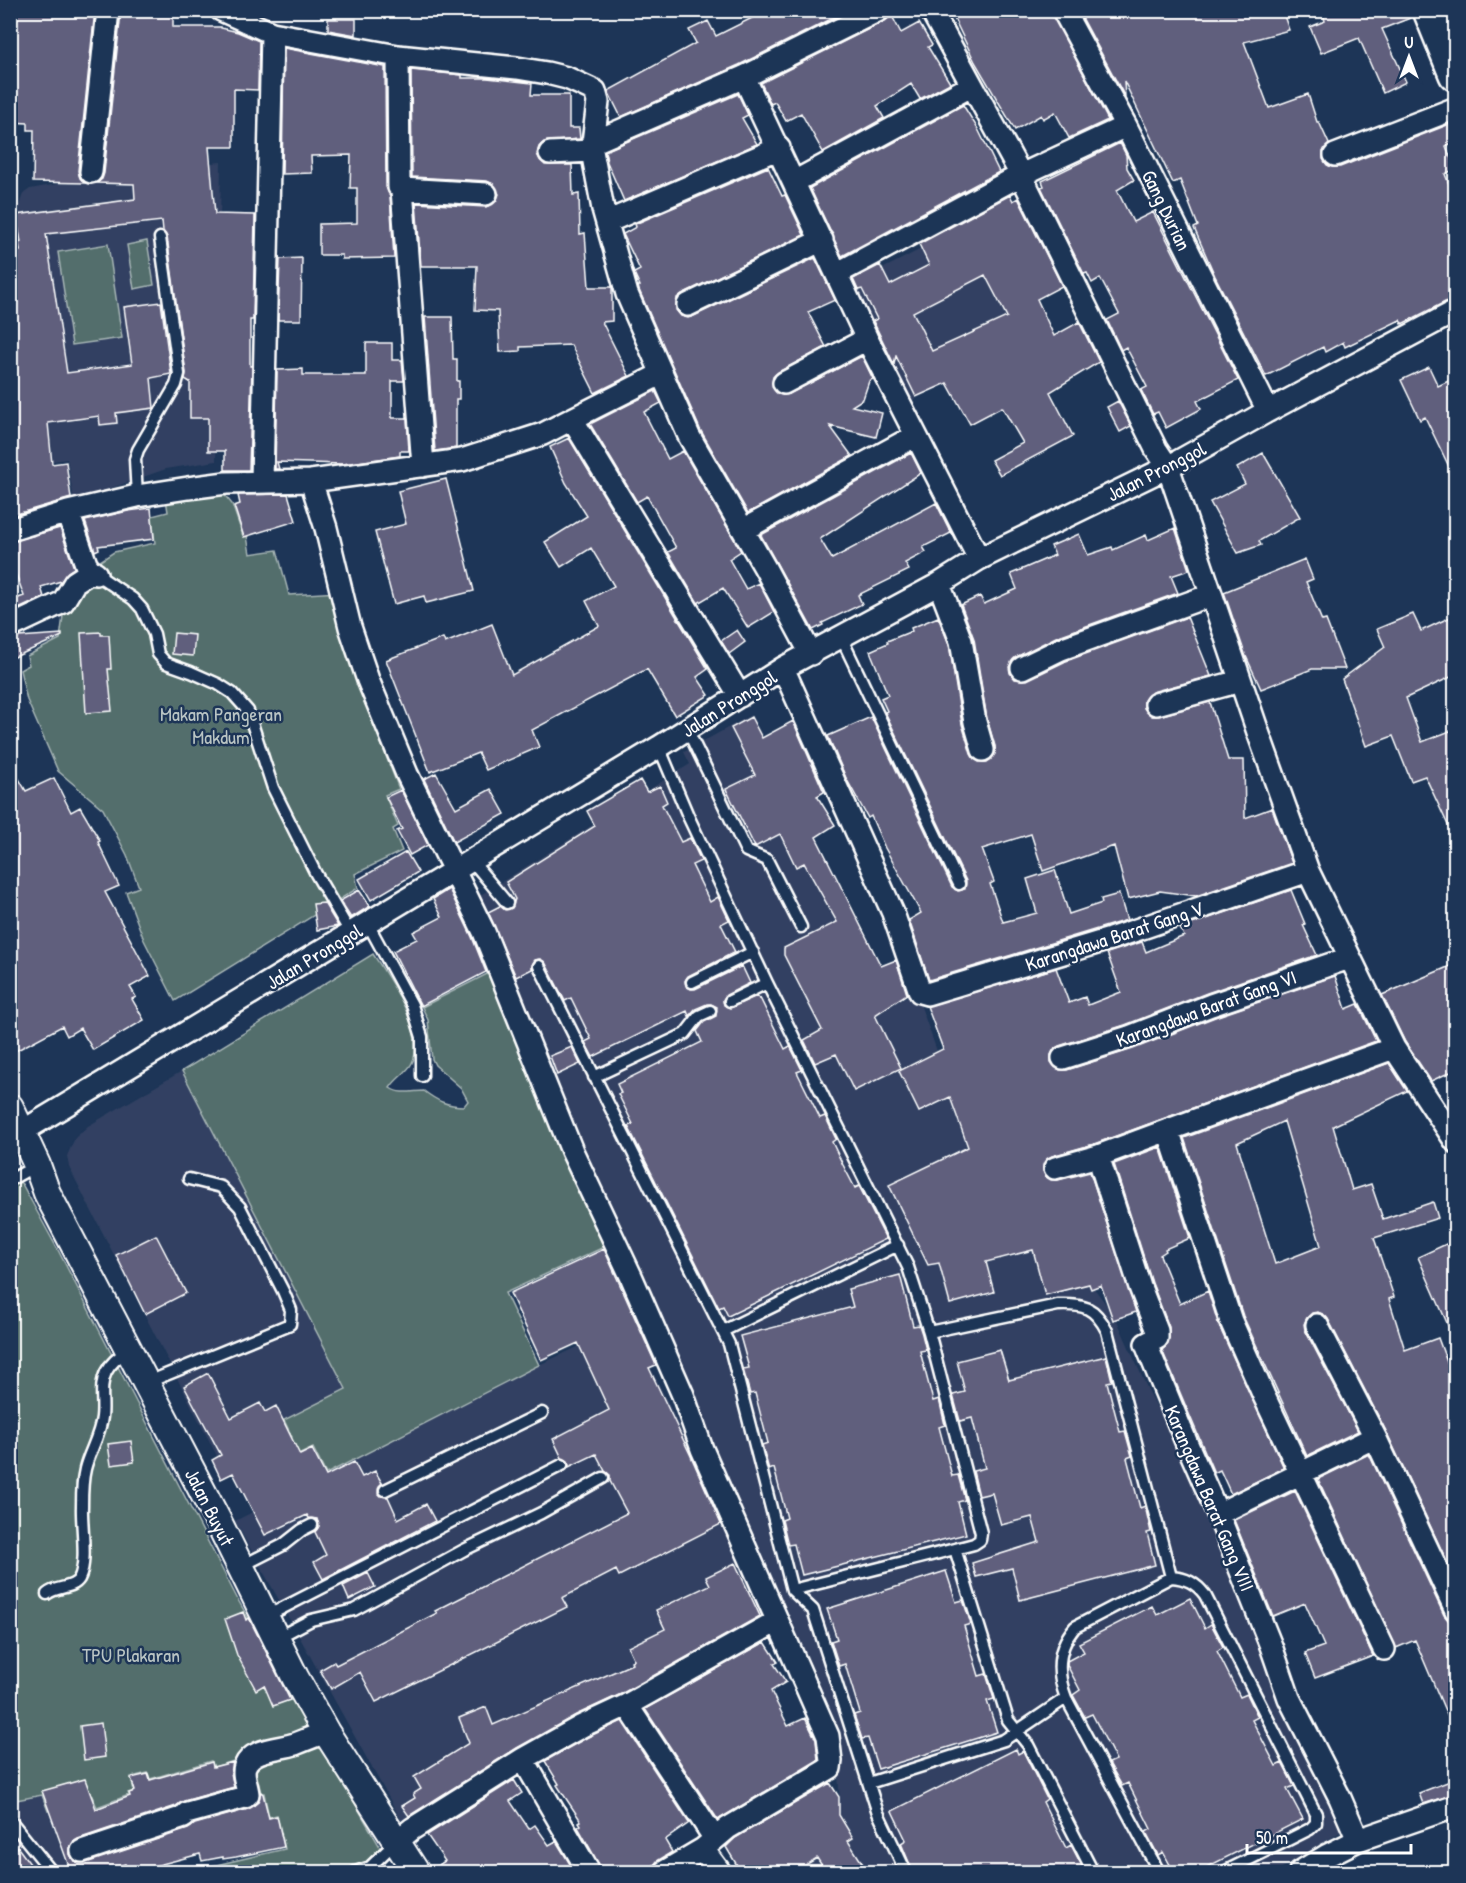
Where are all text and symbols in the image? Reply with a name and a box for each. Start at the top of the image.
north arrow [1379,27,1439,87]
text: U [1405,31,1414,53]
street label: Gang Durian [1136,165,1198,255]
street label: Jalan Pronggol [1102,434,1211,507]
street label: Jalan Pronggol [676,663,782,743]
park label: Makam Pangeran Makdum [160,700,282,750]
street label: Karangdawa Barat Gang V [1022,894,1207,977]
street label: Jalan Pronggol [261,916,368,995]
street label: Karangdawa Barat Gang VI [1112,963,1300,1053]
street label: Karangdawa Barat Gang VIII [1159,1401,1261,1595]
street label: Jalan Buyut [179,1464,241,1551]
park label: TPU Plakaran [82,1641,180,1668]
scale bar [1247,1817,1410,1855]
text: 50 m [1256,1825,1288,1850]

